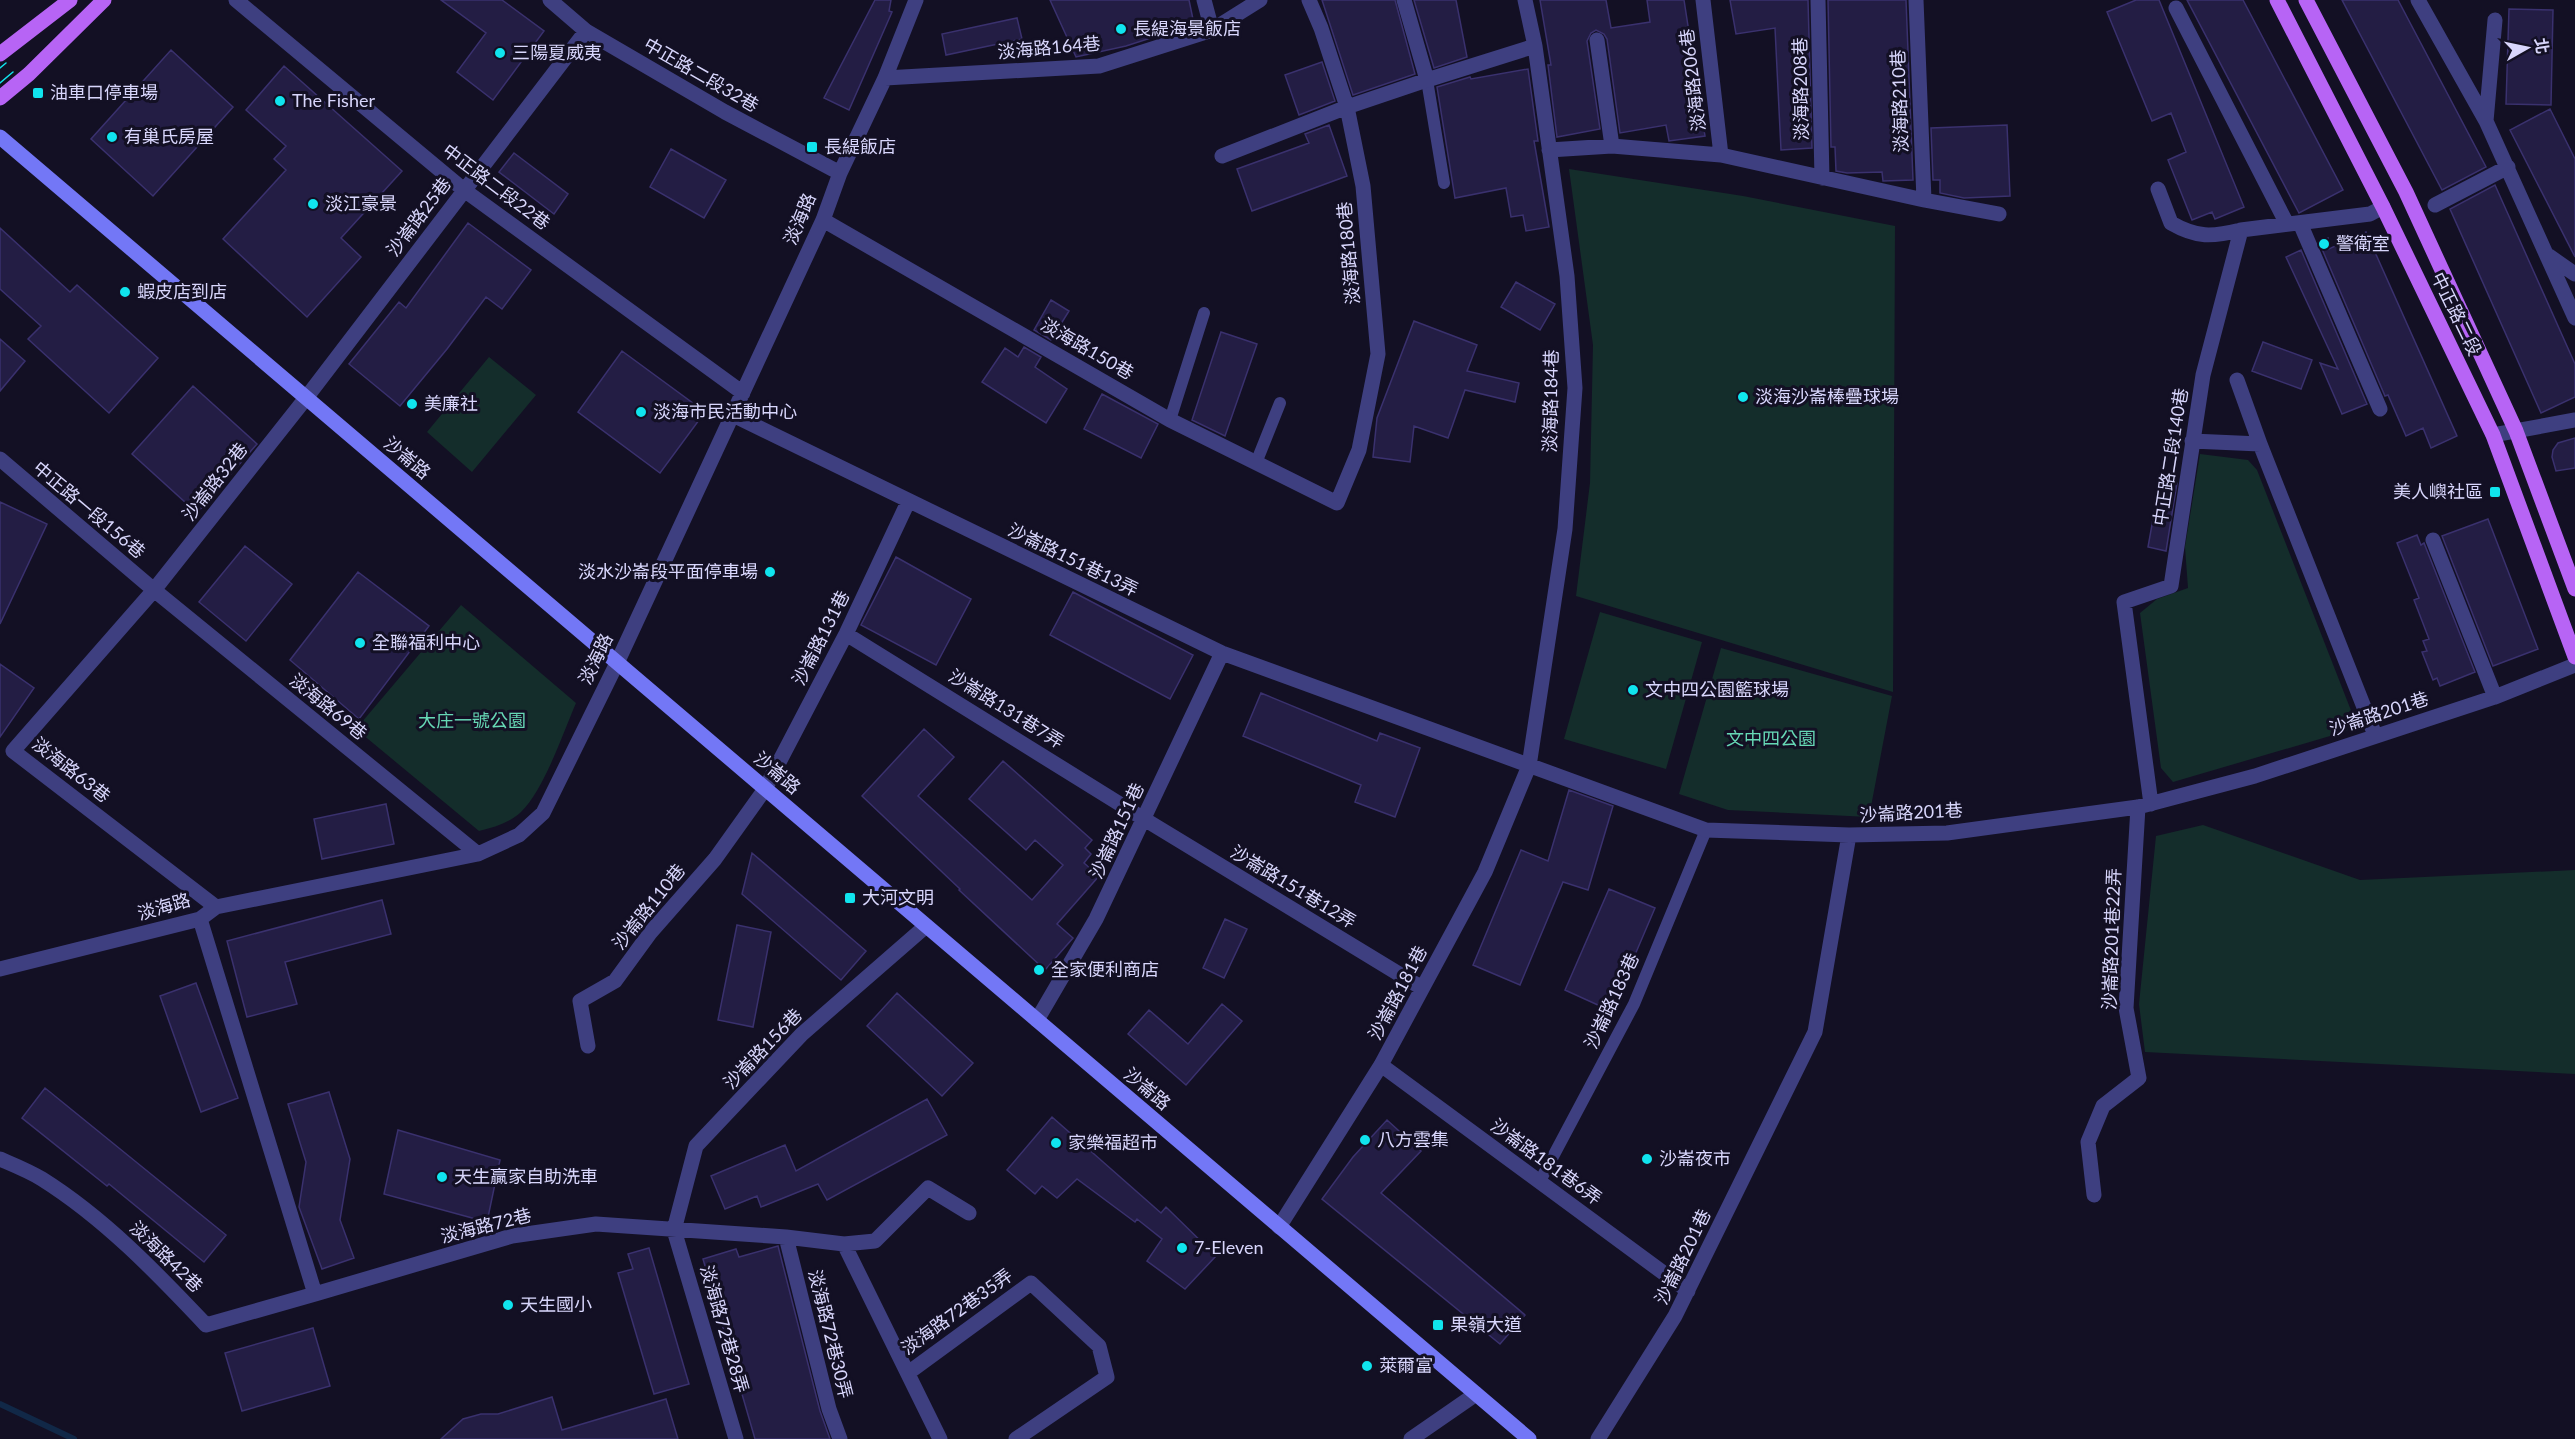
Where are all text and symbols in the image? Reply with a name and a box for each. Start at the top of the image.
place label: 長緹海景飯店 [1133,17,1241,39]
north arrow [2497,18,2557,78]
marker: 長緹海景飯店 [1114,22,1128,36]
street label: 淡海路206巷 [1675,28,1709,133]
street label: 中正路二段32巷 [640,32,763,116]
street label: 淡海路164巷 [996,32,1101,62]
text: 北 [2532,36,2553,55]
street label: 淡海路208巷 [1788,37,1812,141]
place label: 三陽夏威夷 [512,41,602,63]
marker: 三陽夏威夷 [493,46,507,60]
street label: 淡海路210巷 [1886,49,1912,153]
place label: 油車口停車場 [50,81,158,103]
marker: 油車口停車場 [31,86,45,100]
place label: The Fisher [292,89,375,111]
marker: The Fisher [273,94,287,108]
place label: 有巢氏房屋 [124,125,214,147]
marker: 有巢氏房屋 [105,130,119,144]
place label: 長緹飯店 [824,135,896,157]
street label: 中正路二段22巷 [439,139,555,234]
marker: 長緹飯店 [805,140,819,154]
street label: 沙崙路25巷 [381,173,455,260]
street label: 淡海路 [778,189,820,248]
place label: 淡江豪景 [325,192,397,214]
marker: 淡江豪景 [306,197,320,211]
street label: 淡海路180巷 [1333,201,1363,306]
place label: 警衛室 [2336,232,2390,254]
marker: 警衛室 [2317,237,2331,251]
street label: 中正路二段 [2427,268,2487,359]
place label: 蝦皮店到店 [137,280,227,302]
marker: 蝦皮店到店 [118,285,132,299]
street label: 淡海路150巷 [1037,313,1138,383]
street label: 淡海路184巷 [1538,349,1562,453]
place label: 淡海沙崙棒疊球場 [1755,385,1899,407]
street label: 中正路二段140巷 [2148,386,2192,527]
marker: 淡海沙崙棒疊球場 [1736,390,1750,404]
place label: 美廉社 [424,392,478,414]
marker: 美廉社 [405,397,419,411]
place label: 淡海市民活動中心 [653,400,797,422]
marker: 淡海市民活動中心 [634,405,648,419]
street label: 沙崙路 [380,431,435,483]
street label: 沙崙路32巷 [177,438,251,525]
street label: 中正路一段156巷 [29,456,150,562]
place label: 美人嶼社區 [2393,480,2483,502]
marker: 美人嶼社區 [2488,485,2502,499]
street label: 沙崙路151巷13弄 [1005,518,1142,600]
place label: 淡水沙崙段平面停車場 [578,560,758,582]
marker: 淡水沙崙段平面停車場 [763,565,777,579]
street label: 沙崙路131巷 [787,587,853,689]
street label: 淡海路 [573,629,617,688]
place label: 全聯福利中心 [372,631,480,653]
marker: 全聯福利中心 [353,636,367,650]
street label: 沙崙路131巷7弄 [945,664,1068,752]
street label: 淡海路69巷 [286,668,372,744]
place label: 文中四公園籃球場 [1645,678,1789,700]
marker: 文中四公園籃球場 [1626,683,1640,697]
street label: 沙崙路201巷 [2326,687,2431,739]
park label: 大庄一號公園 [418,709,526,731]
park label: 文中四公園 [1726,727,1816,749]
street label: 淡海路63巷 [28,732,115,806]
street label: 沙崙路 [750,746,805,798]
street label: 沙崙路151巷 [1084,779,1148,882]
street label: 沙崙路201巷 [1859,798,1963,826]
street label: 沙崙路151巷12弄 [1227,840,1360,932]
street label: 沙崙路110巷 [607,859,689,953]
street label: 沙崙路201巷22弄 [2098,868,2124,1010]
place label: 大河文明 [862,886,934,908]
street label: 淡海路 [135,888,193,924]
marker: 大河文明 [843,891,857,905]
street label: 沙崙路181巷 [1363,942,1431,1043]
street label: 沙崙路183巷 [1579,949,1643,1052]
place label: 全家便利商店 [1051,958,1159,980]
marker: 全家便利商店 [1032,963,1046,977]
street label: 沙崙路156巷 [718,1004,806,1093]
street label: 沙崙路 [1120,1062,1175,1114]
street label: 沙崙路181巷6弄 [1487,1114,1606,1209]
place label: 八方雲集 [1377,1128,1449,1150]
place label: 家樂福超市 [1068,1131,1158,1153]
marker: 八方雲集 [1358,1133,1372,1147]
marker: 家樂福超市 [1049,1136,1063,1150]
place label: 沙崙夜市 [1659,1147,1731,1169]
marker: 沙崙夜市 [1640,1152,1654,1166]
place label: 天生贏家自助洗車 [454,1165,598,1187]
marker: 天生贏家自助洗車 [435,1170,449,1184]
street label: 淡海路72巷 [438,1203,533,1247]
street label: 沙崙路201巷 [1650,1205,1715,1308]
street label: 淡海路42巷 [126,1216,208,1296]
place label: 7-Eleven [1194,1236,1264,1258]
marker: 7-Eleven [1175,1241,1189,1255]
street label: 淡海路72巷28弄 [696,1262,754,1395]
street label: 淡海路72巷35弄 [897,1264,1016,1359]
street label: 淡海路72巷30弄 [804,1267,858,1400]
place label: 天生國小 [520,1293,592,1315]
marker: 天生國小 [501,1298,515,1312]
place label: 果嶺大道 [1450,1313,1522,1335]
marker: 果嶺大道 [1431,1318,1445,1332]
place label: 萊爾富 [1379,1354,1433,1376]
marker: 萊爾富 [1360,1359,1374,1373]

